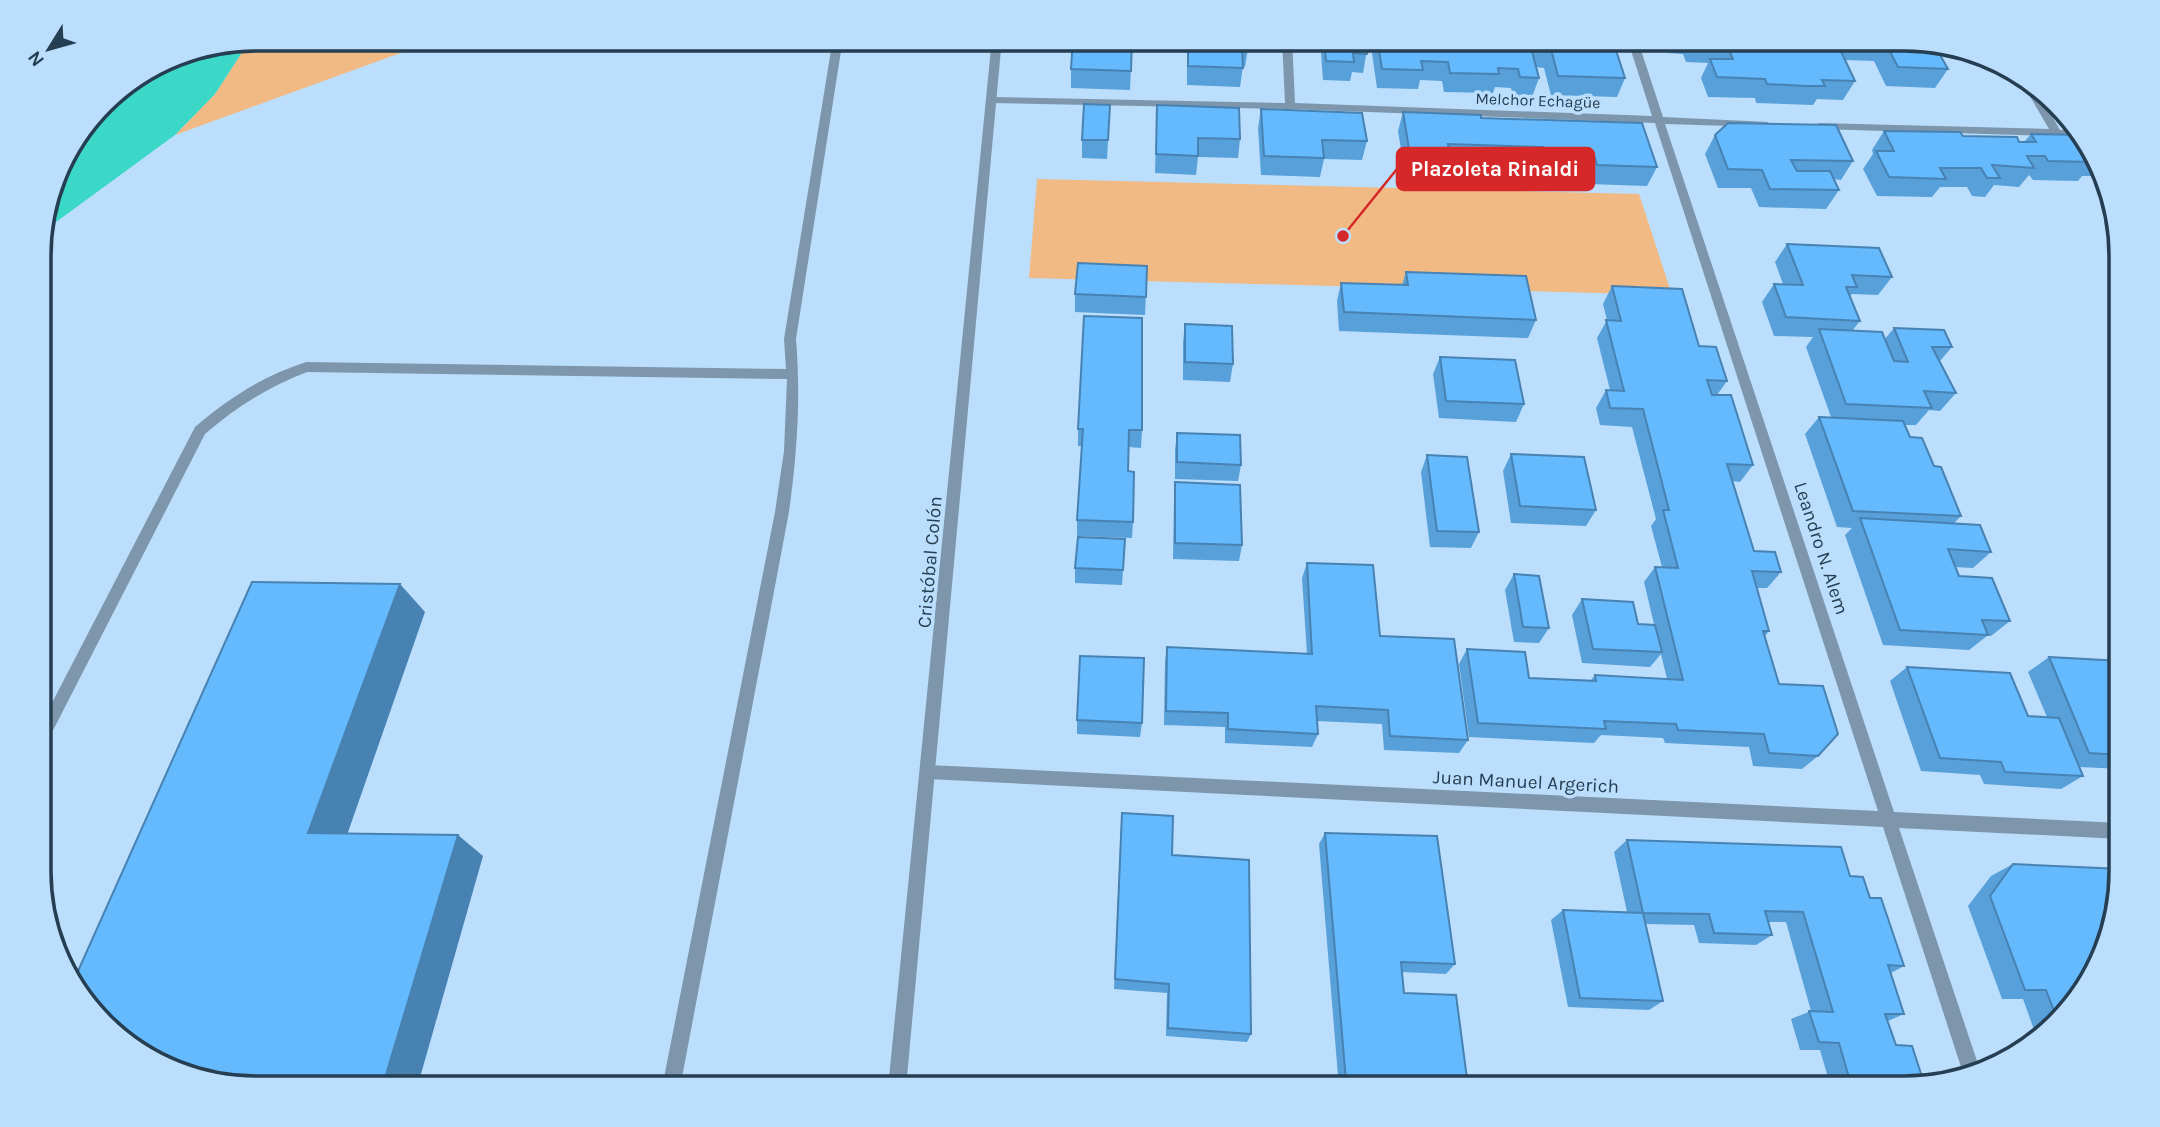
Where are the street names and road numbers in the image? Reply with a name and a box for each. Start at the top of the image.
street label: Melchor Echagüe [1475,89,1601,112]
street label: Leandro N. Alem [1789,479,1853,617]
street label: Cristóbal Colón [913,495,947,629]
street label: Juan Manuel Argerich [1432,766,1620,798]

